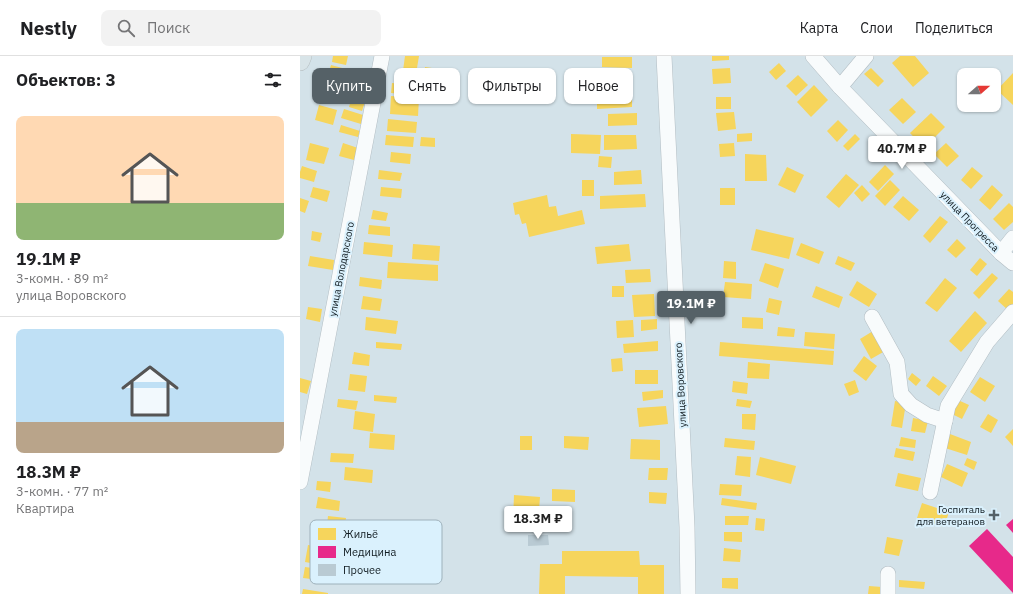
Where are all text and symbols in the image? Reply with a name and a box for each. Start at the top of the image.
search box [101,10,381,46]
text: Nestly [20,16,77,40]
icon: search [115,17,137,39]
text: Поиск [147,18,190,37]
text: Карта [800,19,838,37]
text: Слои [860,19,893,37]
text: Поделиться [915,19,993,37]
chip: Купить [312,68,386,104]
chip: Снять [394,68,460,104]
chip: Фильтры [468,68,556,104]
chip: Новое [564,68,633,104]
north arrow [957,68,1001,112]
map controls [957,68,1001,112]
text: Объектов: 3 [16,69,116,91]
icon: filters [262,69,284,91]
pin: 40.7M ₽ [865,136,939,170]
text: 40.7M ₽ [877,140,927,157]
icon: home [114,142,186,214]
street label: улица Прогресса [937,188,1002,255]
street label: улица Володарского [326,220,357,318]
text: 19.1M ₽ [16,248,81,270]
text: 3-комн. · 89 m² [16,270,108,287]
text: улица Воровского [16,287,126,304]
pin: 19.1M ₽ [654,291,728,325]
text: 19.1M ₽ [666,295,716,312]
street label: улица Воровского [672,342,689,428]
icon: home [114,355,186,427]
text: 18.3M ₽ [16,461,81,483]
text: 3-комн. · 77 m² [16,483,108,500]
text: Квартира [16,500,74,517]
place label: Госпиталь для ветеранов [916,503,985,528]
pin: 18.3M ₽ [501,506,575,540]
marker: Госпиталь для ветеранов [988,509,1000,521]
text: 18.3M ₽ [513,510,563,527]
legend [310,520,442,584]
text: Жильё [343,527,378,541]
text: Медицина [343,545,397,559]
text: Прочее [343,563,381,577]

